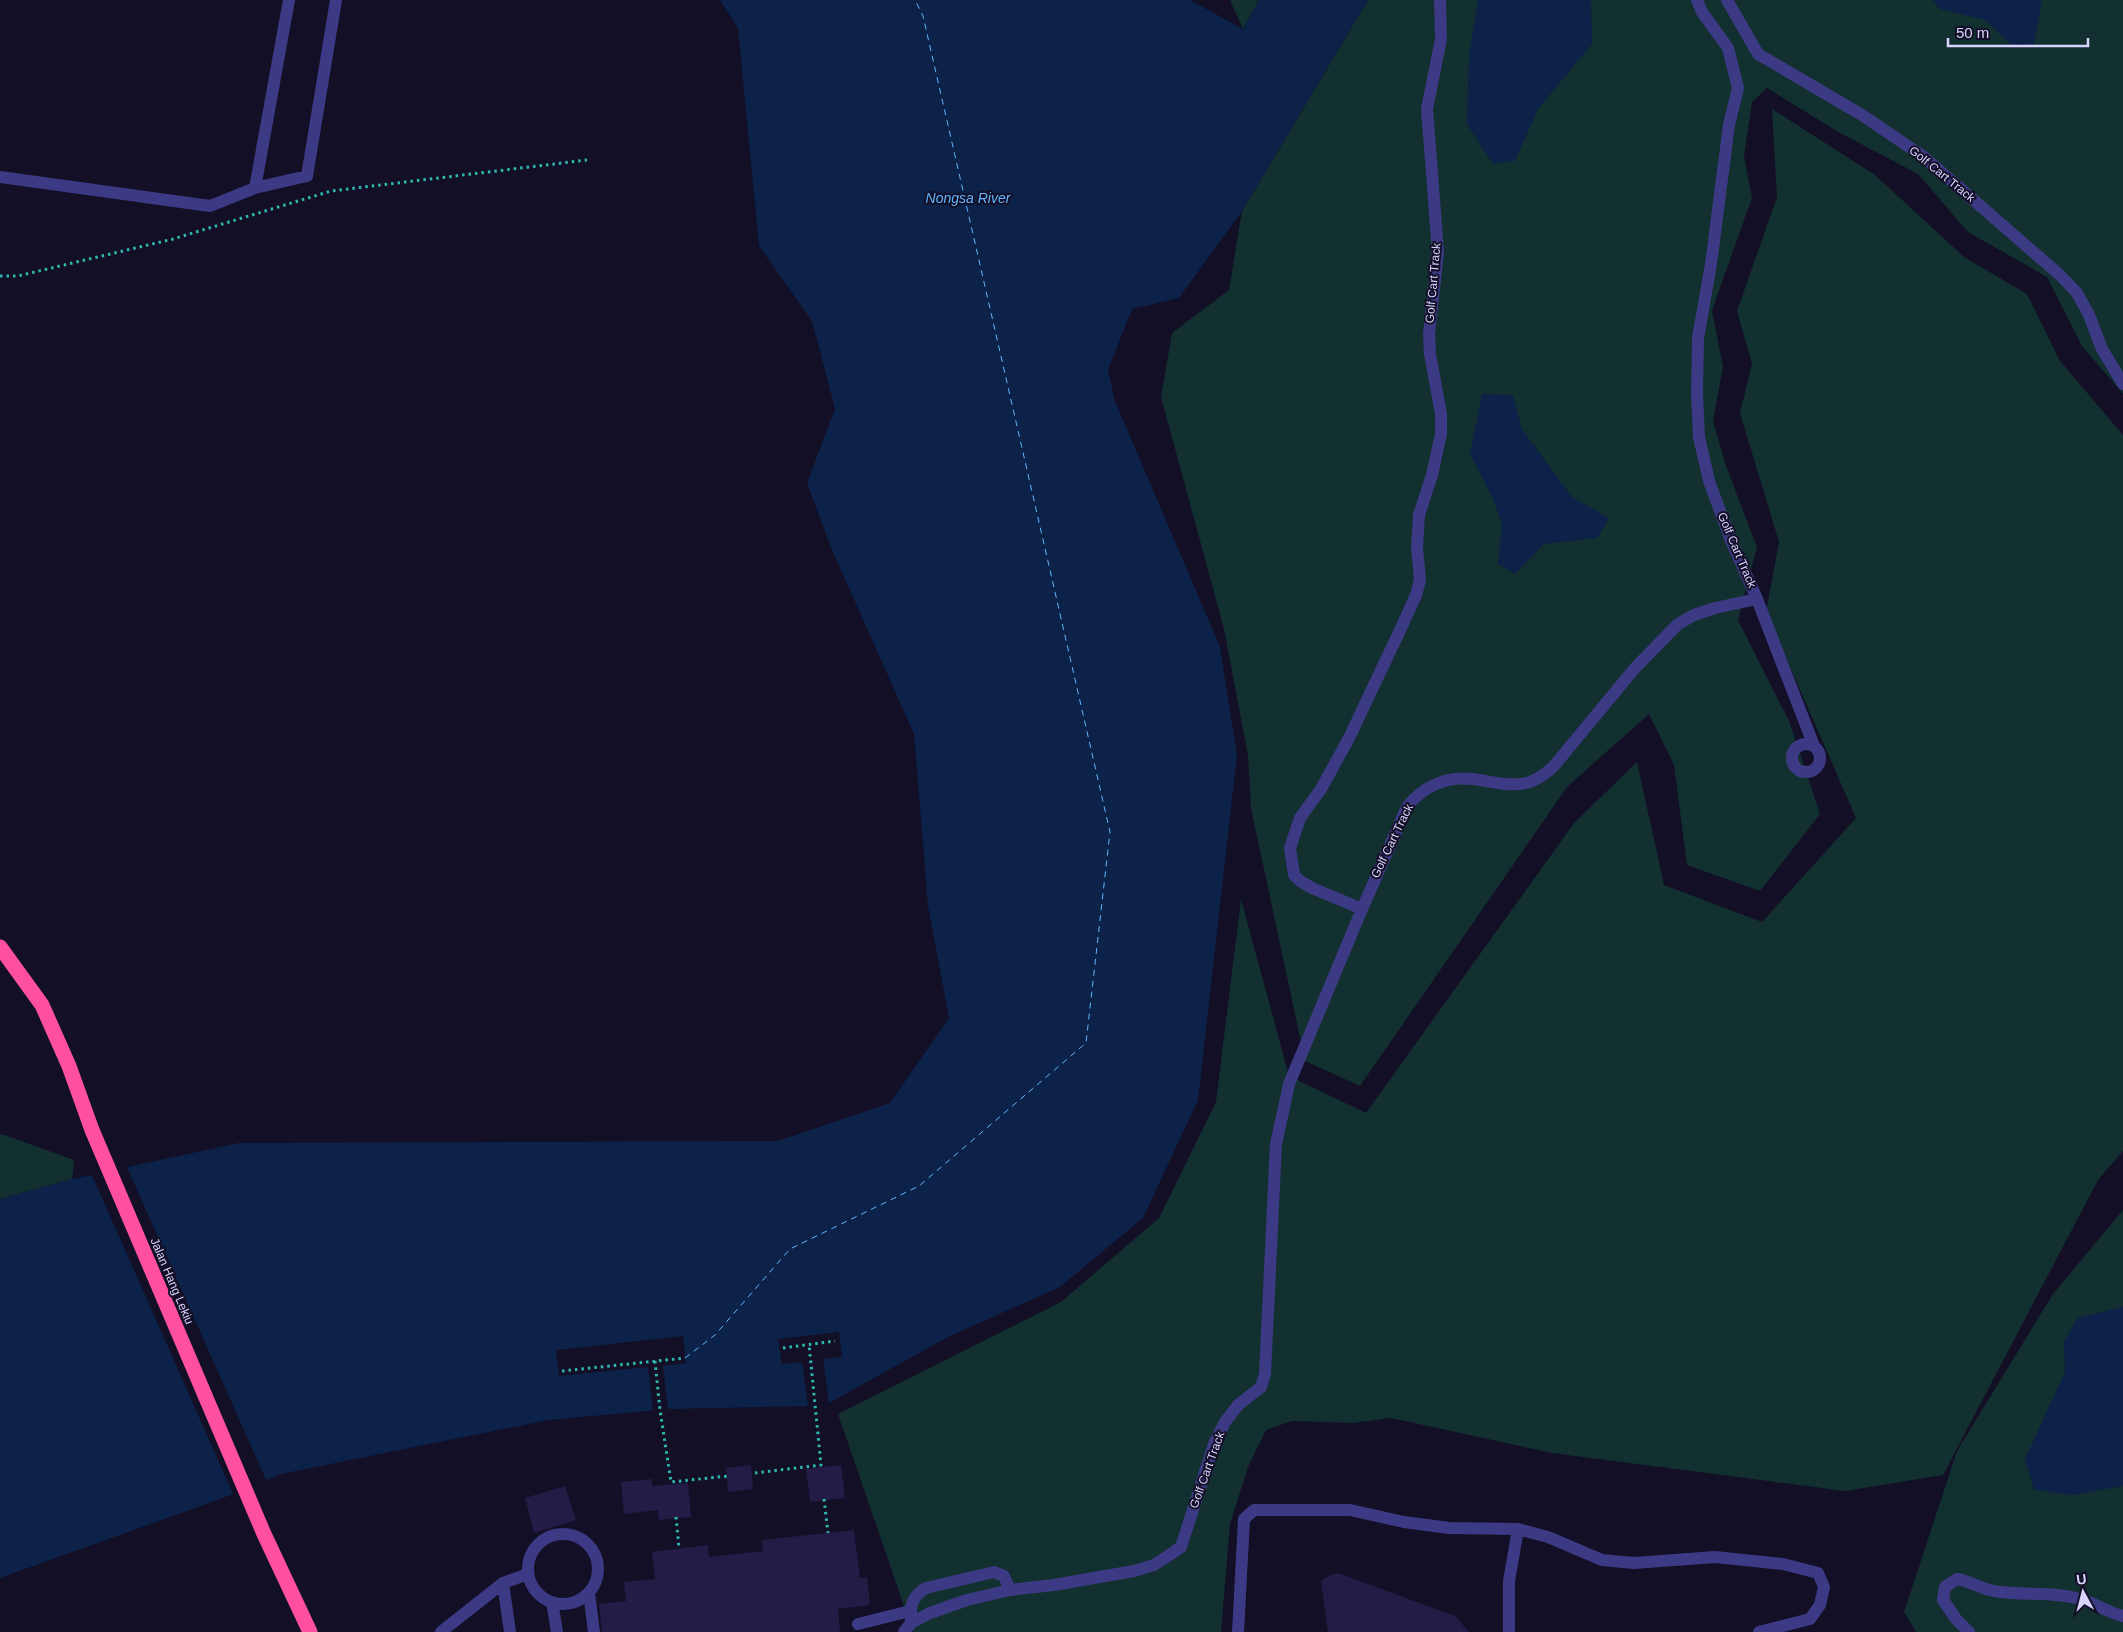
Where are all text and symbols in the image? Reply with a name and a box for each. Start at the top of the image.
scale bar [1948,15,2088,47]
text: 50 m [1956,24,1989,41]
street label: Golf Cart Track [1906,143,1979,205]
water label: Nongsa River [926,190,1012,206]
street label: Golf Cart Track [1423,241,1444,324]
street label: Golf Cart Track [1715,510,1760,591]
street label: Golf Cart Track [1368,801,1416,880]
street label: Jalan Hang Lekiu [147,1236,197,1326]
street label: Golf Cart Track [1187,1429,1228,1510]
north arrow [2058,1567,2108,1617]
text: U [2075,1571,2087,1588]

